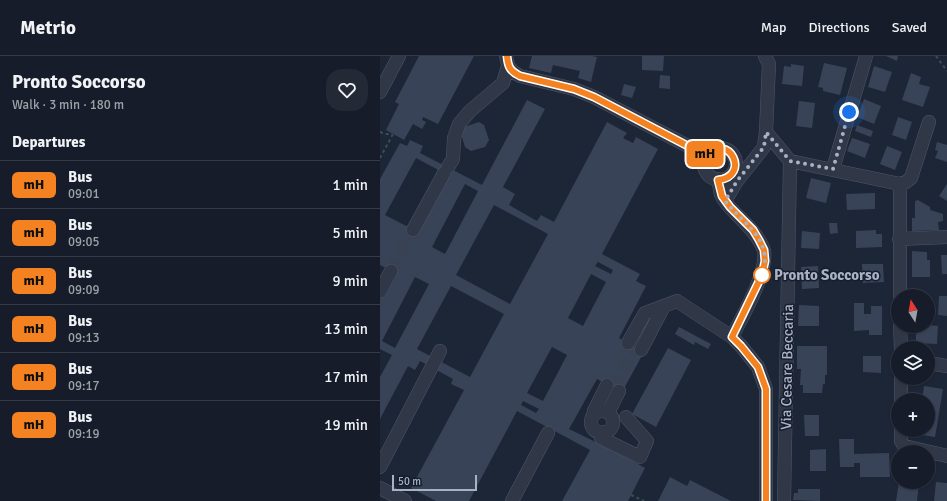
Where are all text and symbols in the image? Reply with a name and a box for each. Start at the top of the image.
text: Metrio [20,16,76,40]
text: Map [761,19,787,36]
text: Directions [809,19,870,36]
text: Saved [892,19,927,36]
button: heart [326,69,368,111]
text: Pronto Soccorso [12,70,146,94]
text: Walk · 3 min · 180 m [12,97,124,113]
your location [839,102,859,122]
text: Departures [12,133,85,151]
line badge: mH [687,141,723,167]
text: mH [695,145,715,162]
text: Bus [68,168,92,186]
text: mH [24,176,44,193]
text: 1 min [332,176,368,194]
text: 09:01 [68,186,100,202]
text: Bus [68,216,92,234]
text: mH [24,224,44,241]
text: 5 min [332,224,368,242]
text: 09:05 [68,234,100,250]
text: Bus [68,264,92,282]
marker: Pronto Soccorso [753,266,771,284]
place label: Pronto Soccorso [774,266,880,284]
text: mH [24,272,44,289]
text: 9 min [332,272,368,290]
text: 09:09 [68,282,100,298]
north arrow [891,289,935,333]
map controls [891,289,935,489]
street label: Via Cesare Beccaria [777,304,797,430]
text: Bus [68,312,92,330]
text: mH [24,320,44,337]
text: 13 min [324,320,368,338]
text: 09:13 [68,330,100,346]
button: layers [891,341,935,385]
text: Bus [68,360,92,378]
text: mH [24,368,44,385]
text: 17 min [324,368,368,386]
text: 09:17 [68,378,100,394]
button: + [891,393,935,437]
text: Bus [68,408,92,426]
text: mH [24,416,44,433]
text: 19 min [324,416,368,434]
text: 09:19 [68,426,100,442]
button: − [891,445,935,489]
scale bar [392,473,477,492]
text: 50 m [398,475,421,488]

